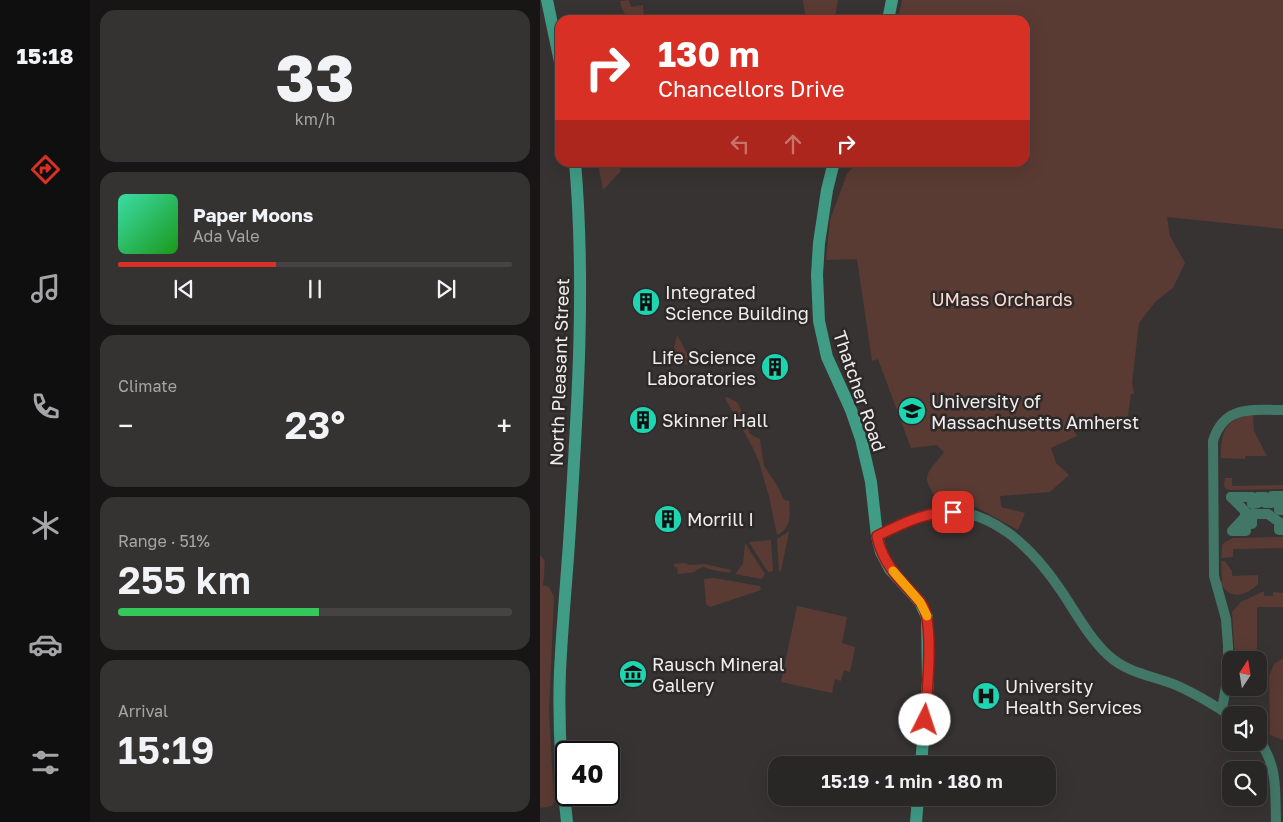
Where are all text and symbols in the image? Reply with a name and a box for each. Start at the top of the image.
text: 130 m [658,33,760,75]
icon: right [575,35,640,100]
text: 33 [275,37,355,115]
text: 15:18 [16,42,74,69]
text: Chancellors Drive [658,75,845,102]
text: km/h [295,109,335,129]
icon: left [726,130,754,158]
icon: ahead [779,130,807,158]
icon: right [832,130,860,158]
icon: directions [28,152,63,187]
text: Paper Moons [193,203,313,226]
text: Ada Vale [193,226,259,246]
icon: music [28,271,63,306]
icon: previous [170,275,198,303]
icon: pause [301,275,329,303]
icon: next [432,275,460,303]
street label: North Pleasant Street [545,278,573,466]
place label: Integrated Science Building [665,281,809,324]
building icon: Integrated Science Building [631,287,661,317]
park label: UMass Orchards [931,288,1073,310]
street label: Thatcher Road [829,328,891,454]
place label: Life Science Laboratories [647,346,756,389]
building icon: Life Science Laboratories [760,352,790,382]
text: Climate [118,376,177,396]
icon: phone [28,389,63,424]
place label: University of Massachusetts Amherst [931,390,1139,433]
school or university icon: University of Massachusetts Amherst [897,396,927,426]
text: 23° [285,402,345,447]
building icon: Skinner Hall [628,405,658,435]
text: − [118,409,133,442]
text: + [497,409,512,442]
place label: Skinner Hall [662,409,768,431]
pin [932,491,974,533]
icon: arrive [939,498,967,526]
building icon: Morrill I [653,504,683,534]
icon: climate [28,508,63,543]
place label: Morrill I [687,508,754,530]
text: Range · 51% [118,531,210,551]
text: 255 km [118,557,251,602]
icon: car [28,627,63,662]
north arrow [1222,651,1268,696]
map controls [1222,651,1267,806]
place label: Rausch Mineral Gallery [652,653,785,696]
museum icon: Rausch Mineral Gallery [618,659,648,689]
place label: University Health Services [1005,675,1142,718]
hospital icon: University Health Services [971,681,1001,711]
position arrow [898,693,950,745]
text: Arrival [118,701,168,721]
button: sound [1222,706,1267,751]
text: 15:19 [118,727,215,772]
speed limit sign: 40 [555,741,620,806]
icon: filters [28,745,63,780]
button: search [1222,761,1267,806]
text: 15:19 · 1 min · 180 m [821,769,1003,792]

